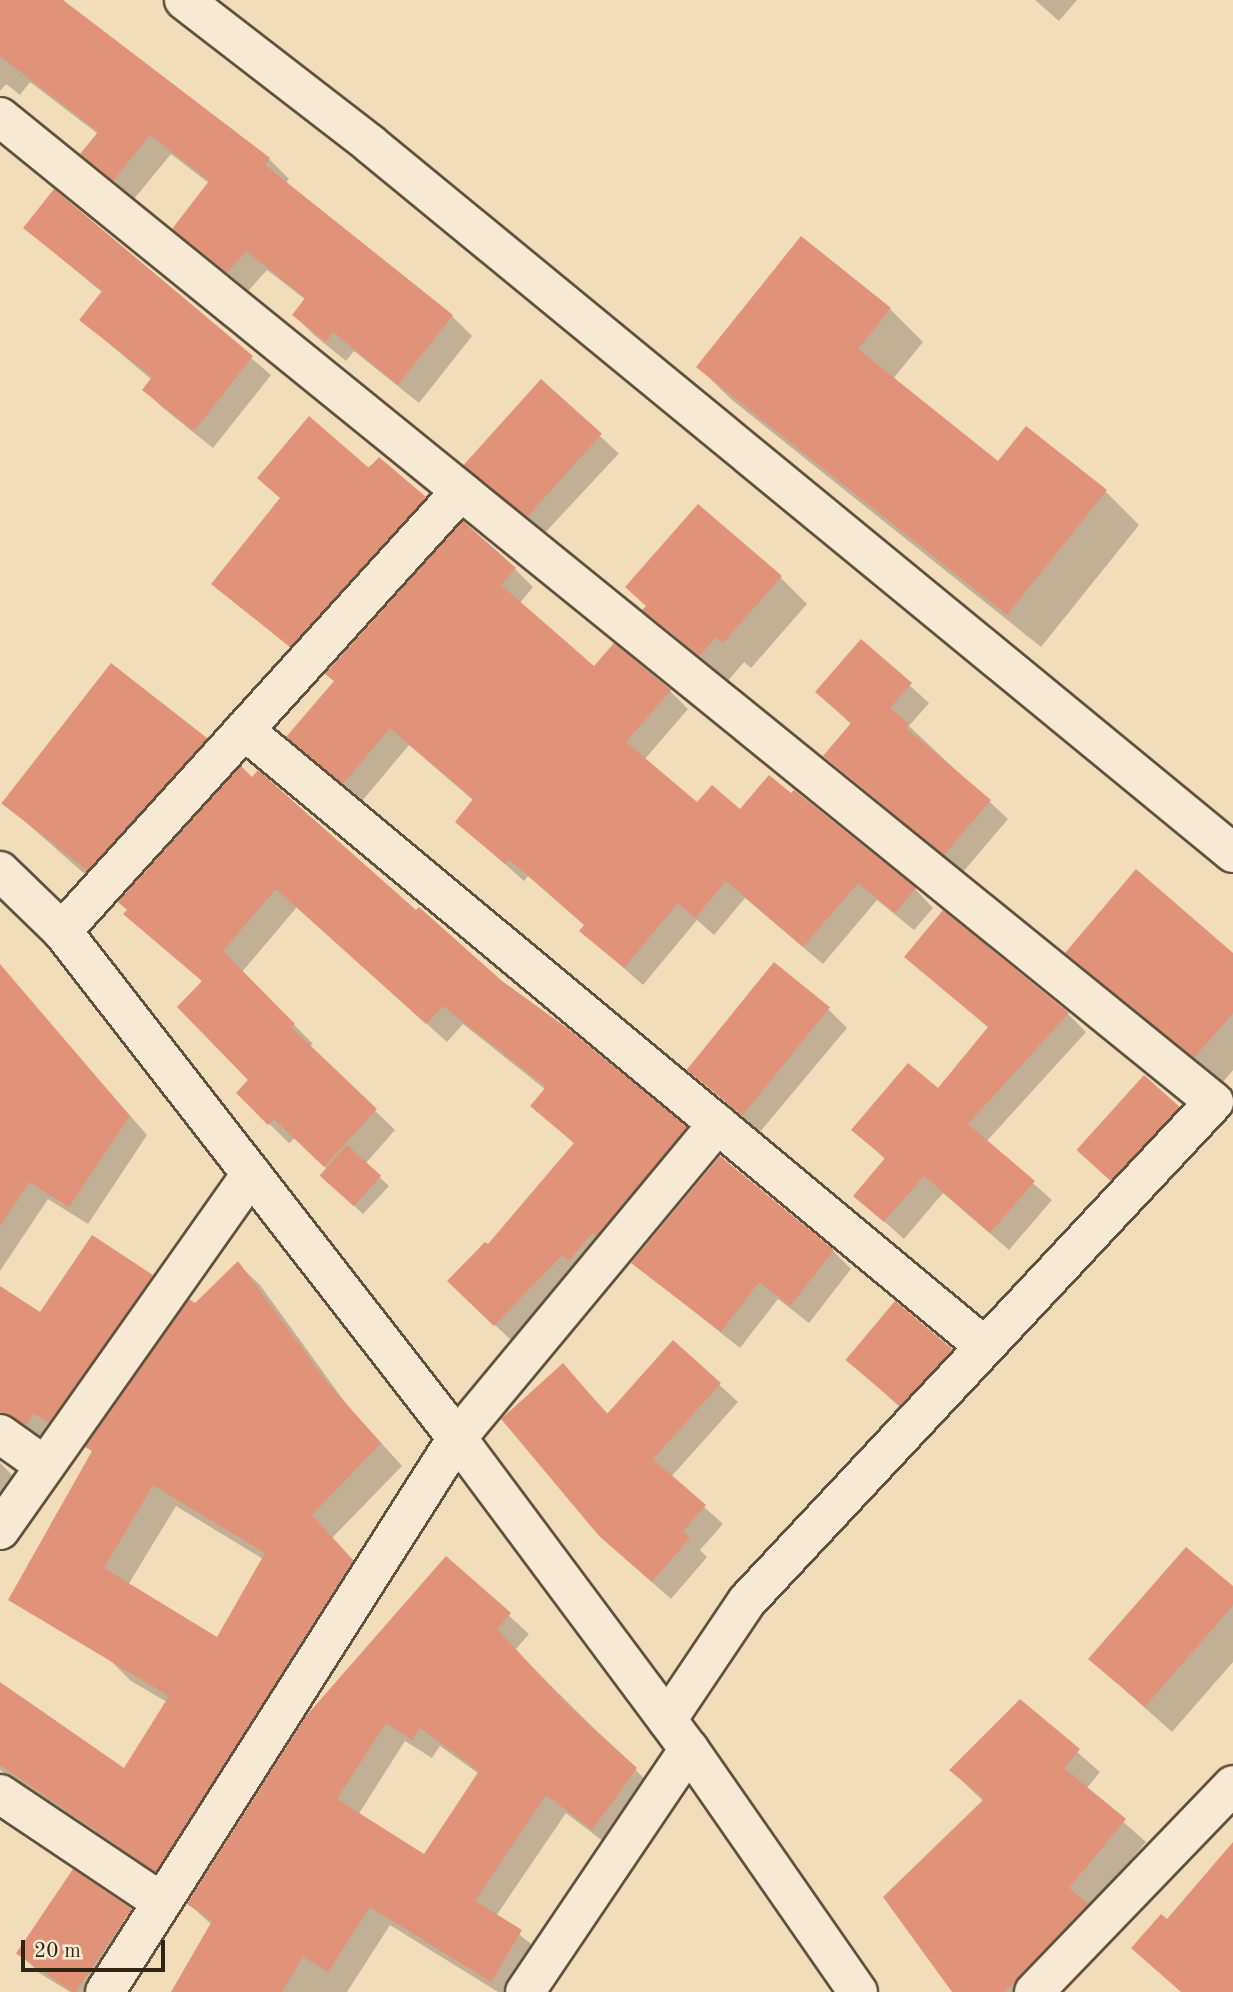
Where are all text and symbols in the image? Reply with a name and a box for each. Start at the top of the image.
scale bar [24,1926,168,1970]
text: 20 m [34,1941,81,1962]

